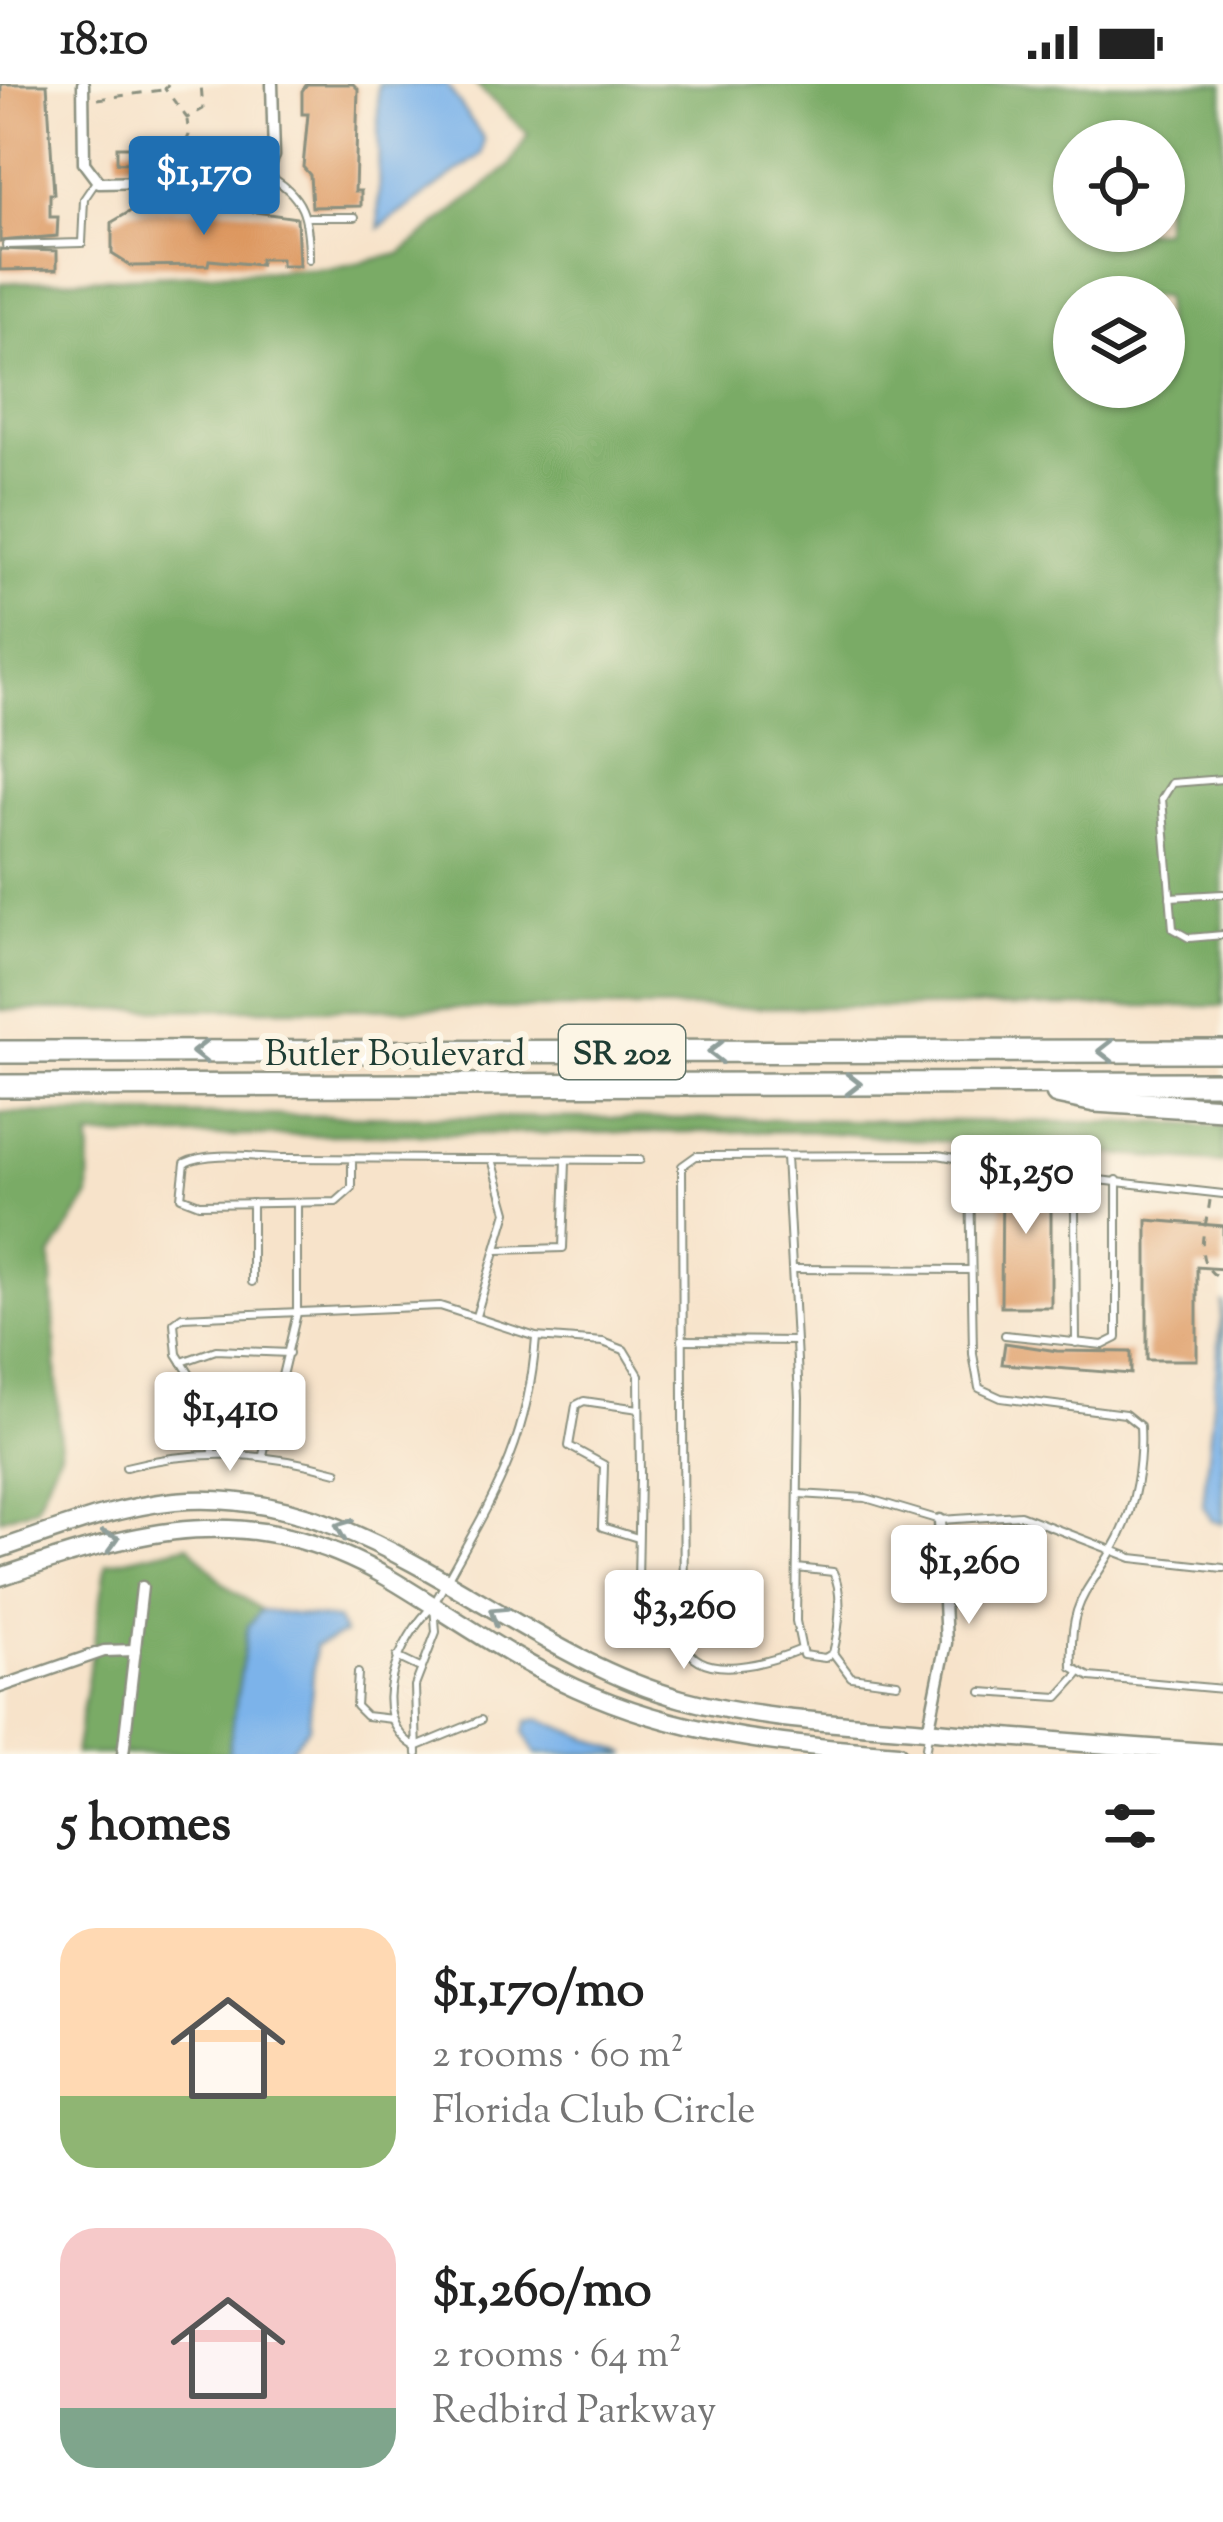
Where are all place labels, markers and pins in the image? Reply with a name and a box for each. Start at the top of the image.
pin: $1,170 [106,136,302,238]
pin: $1,250 [928,1135,1124,1237]
pin: $1,410 [132,1372,328,1474]
pin: $1,260 [871,1525,1067,1627]
pin: $3,260 [586,1570,782,1672]

